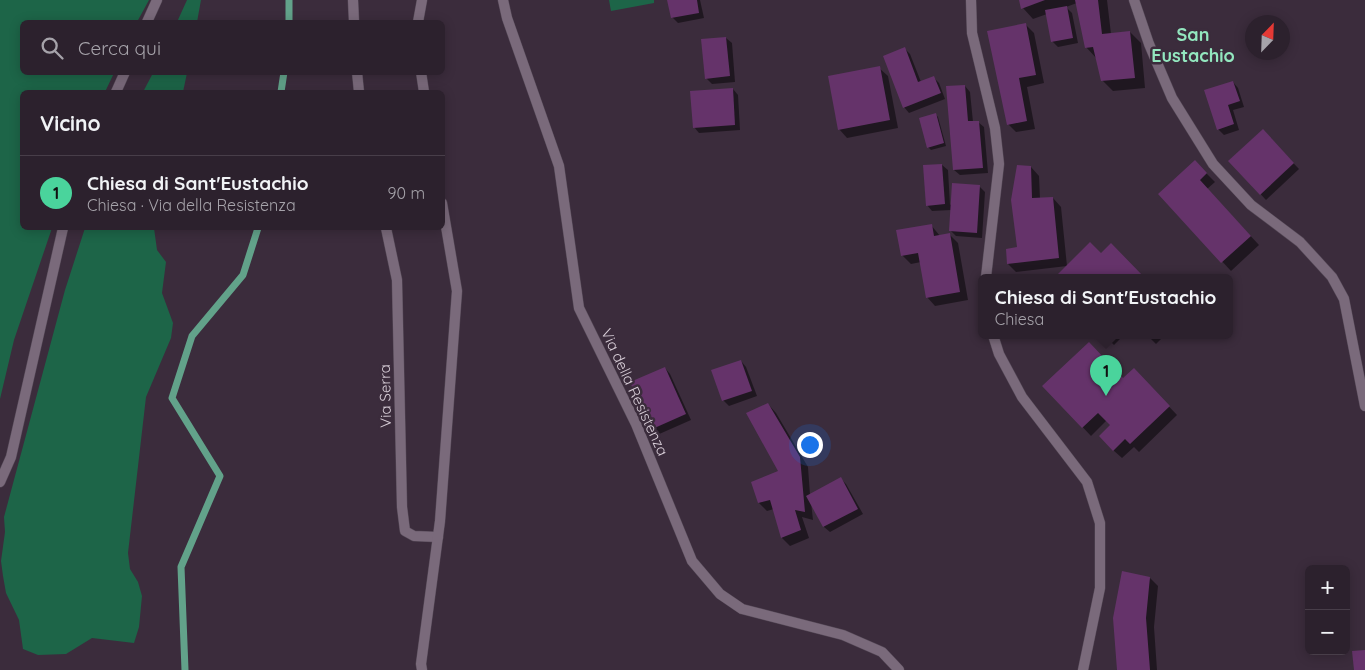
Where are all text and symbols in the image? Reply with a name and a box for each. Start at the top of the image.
north arrow [1245,15,1290,60]
search box [20,20,445,75]
district label: San Eustachio [1151,23,1235,67]
icon: search [38,34,66,62]
text: Cerca qui [78,36,161,60]
text: Vicino [40,110,101,136]
text: Chiesa di Sant'Eustachio [87,171,308,195]
text: 1 [53,183,59,203]
text: 90 m [388,183,425,203]
text: Chiesa · Via della Resistenza [87,195,296,215]
popup [978,274,1233,339]
text: Chiesa di Sant'Eustachio [995,285,1216,309]
text: Chiesa [995,309,1044,329]
street label: Via della Resistenza [597,325,673,459]
pin: 1 [1090,355,1122,396]
street label: Via Serra [375,364,395,428]
your location [797,432,823,458]
map controls [1305,565,1350,655]
button: + [1305,565,1350,610]
button: − [1305,610,1350,655]

